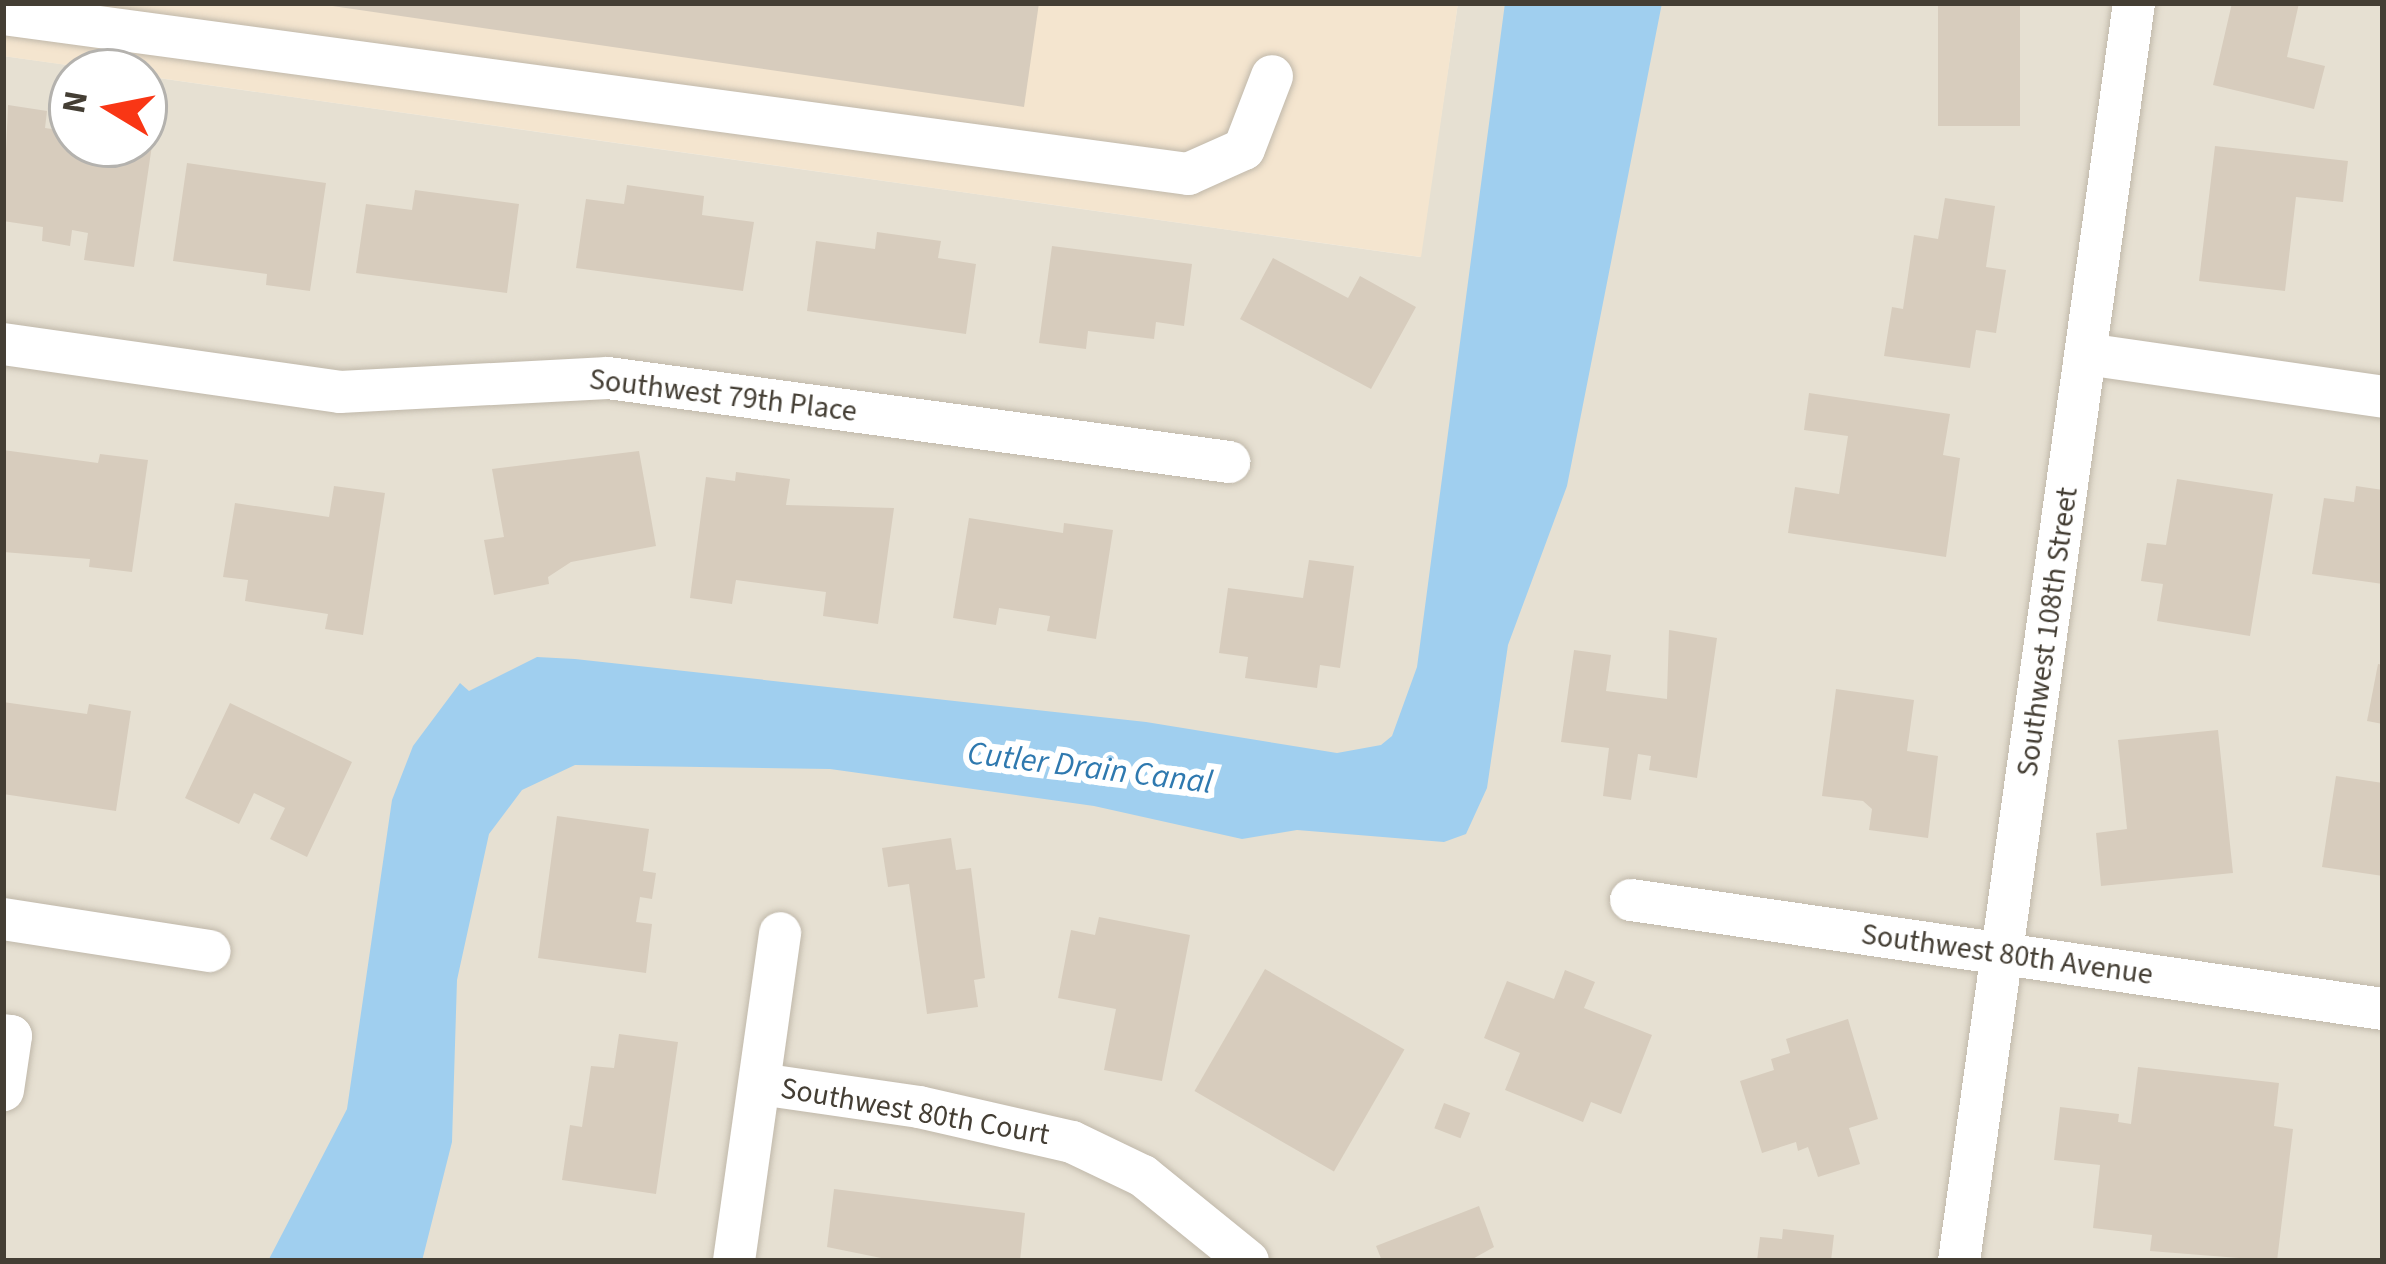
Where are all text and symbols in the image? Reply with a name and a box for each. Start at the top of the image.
north arrow [48,48,168,168]
text: N [50,87,100,117]
street label: Southwest 79th Place [587,362,859,430]
street label: Southwest 108th Street [2010,485,2086,779]
water label: Cutler Drain Canal [965,733,1215,803]
street label: Southwest 80th Avenue [1859,917,2155,993]
street label: Southwest 80th Court [778,1071,1052,1153]

